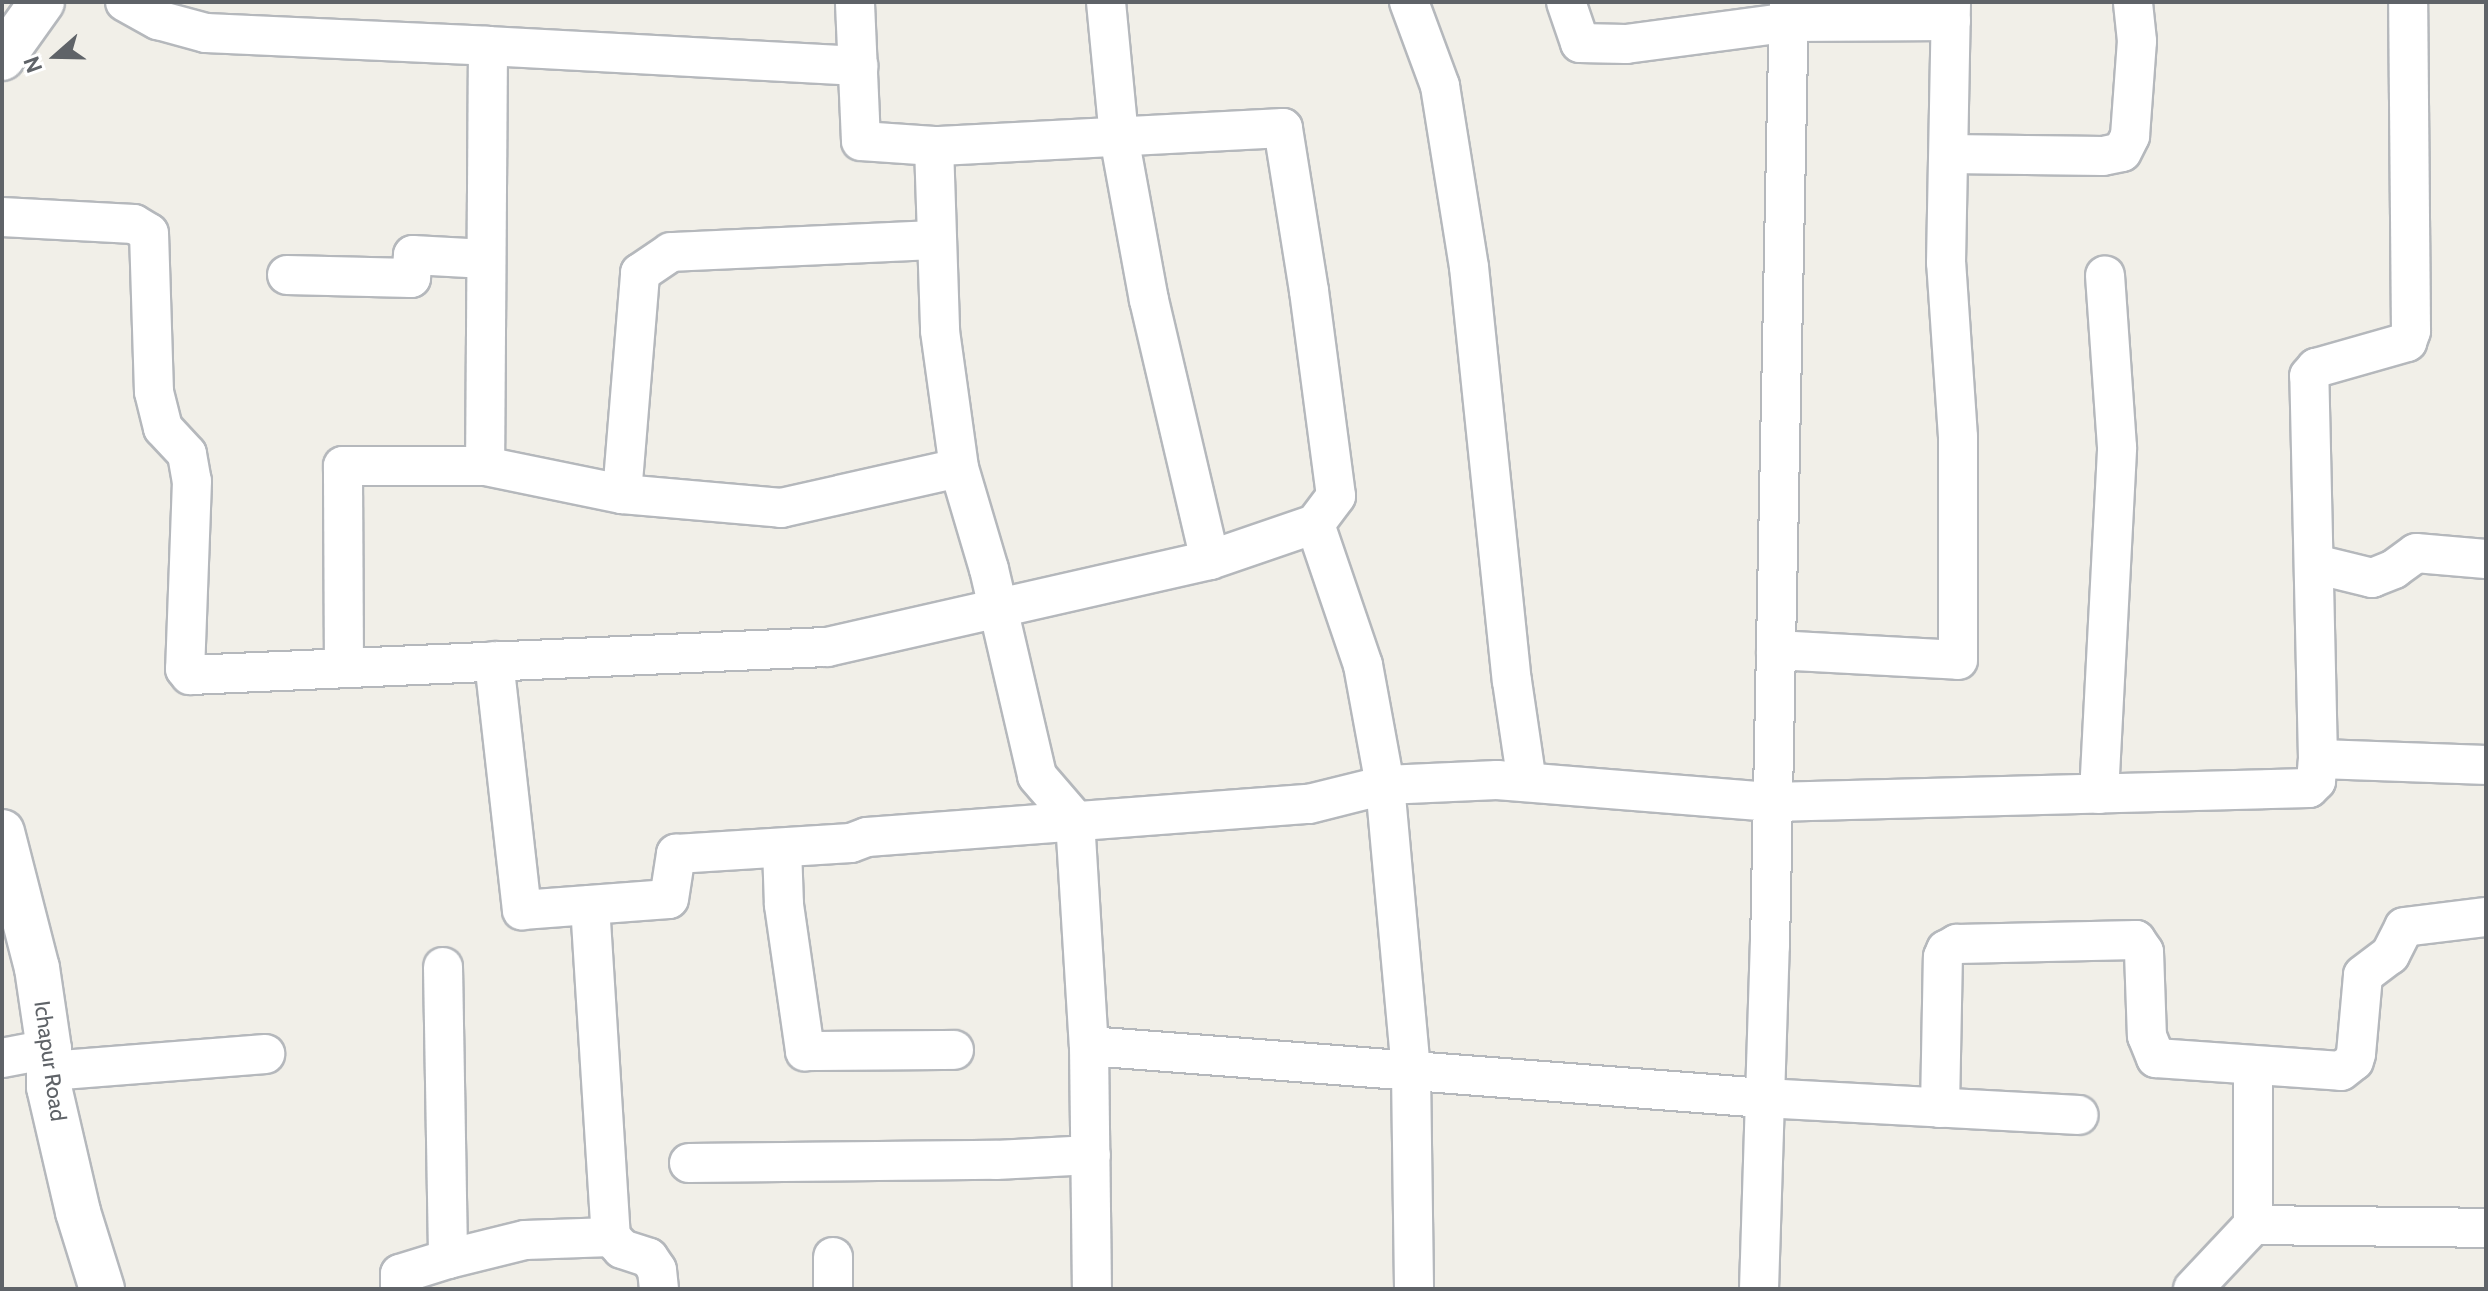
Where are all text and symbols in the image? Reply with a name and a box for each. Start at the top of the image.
north arrow [16,16,96,96]
text: N [18,52,48,76]
street label: Ichapur Road [28,999,72,1123]

